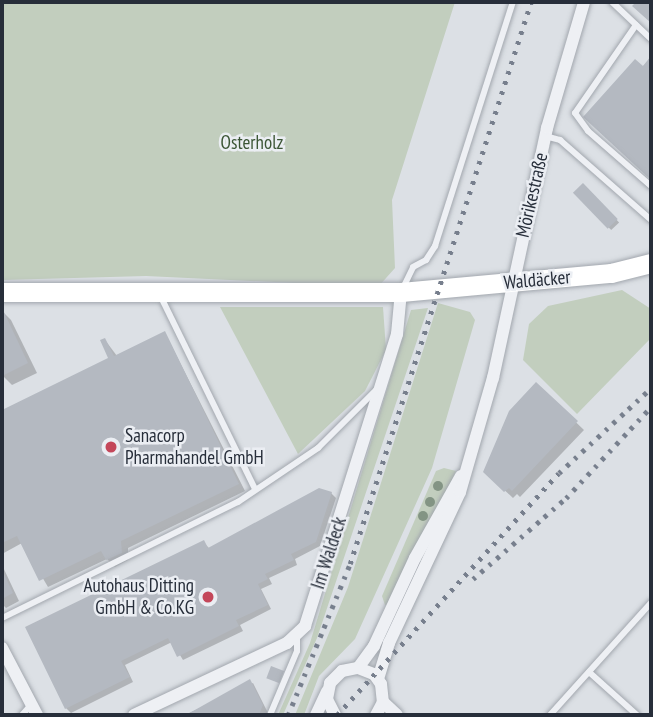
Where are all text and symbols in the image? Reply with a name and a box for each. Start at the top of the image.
park label: Osterholz [221,132,283,154]
street label: Mörikestraße [511,150,553,240]
street label: Waldäcker [503,266,571,294]
place label: Sanacorp Pharmahandel GmbH [125,425,264,469]
marker: Sanacorp Pharmahandel GmbH [103,439,119,455]
street label: Im Waldeck [307,514,351,592]
place label: Autohaus Ditting GmbH & Co.KG [84,575,194,619]
marker: Autohaus Ditting GmbH & Co.KG [200,589,216,605]

